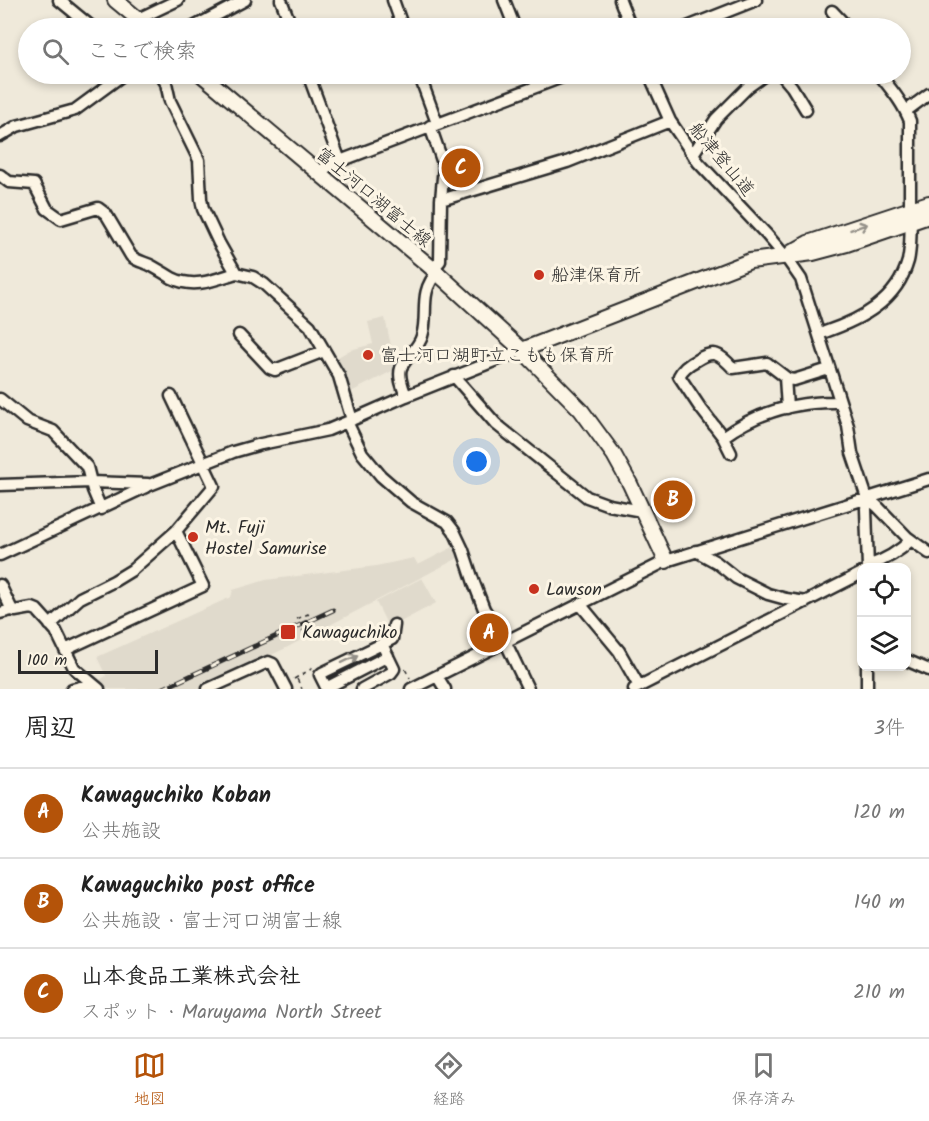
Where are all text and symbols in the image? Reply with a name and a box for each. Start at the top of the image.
search box [18,18,911,84]
icon: search [39,35,72,68]
text: ここで検索 [87,35,197,70]
street label: 船津登山道 [681,116,761,204]
street label: 富士河口湖富士線 [309,141,438,256]
pin: C [442,146,480,190]
one-way arrow [849,221,868,232]
place label: 船津保育所 [551,262,641,291]
marker: 船津保育所 [532,268,546,282]
place label: 富士河口湖町立こもも保育所 [380,342,614,371]
marker: 富士河口湖町立こもも保育所 [361,348,375,362]
your location [462,447,491,476]
pin: B [654,478,692,522]
place label: Mt. Fuji Hostel Samurise [205,514,327,564]
marker: Mt. Fuji Hostel Samurise [186,530,200,544]
map controls [857,563,911,671]
button: locate [857,563,911,617]
place label: Lawson [546,576,602,605]
marker: Lawson [527,582,541,596]
pin: A [470,610,508,656]
button: layers [857,617,911,671]
place label: Kawaguchiko [302,619,397,648]
marker: Kawaguchiko [279,623,297,641]
scale bar [18,647,158,674]
text: 100 m [27,648,67,673]
one-way arrow [341,653,359,665]
text: 周辺 [24,708,76,750]
text: 3件 [874,713,905,745]
text: Kawaguchiko Koban [81,779,271,814]
text: A [37,797,50,829]
text: 120 m [853,797,905,829]
text: 公共施設 [81,816,161,848]
text: Kawaguchiko post office [81,869,315,904]
text: B [37,887,50,919]
text: 140 m [854,887,905,919]
text: 公共施設 · 富士河口湖富士線 [81,906,342,938]
text: 山本食品工業株式会社 [81,960,301,995]
text: C [37,977,50,1009]
text: 210 m [853,977,905,1009]
text: スポット · Maruyama North Street [81,997,382,1029]
tab: 地図 [133,1049,166,1112]
tab: 経路 [432,1049,465,1112]
tab: 保存済み [732,1049,796,1112]

